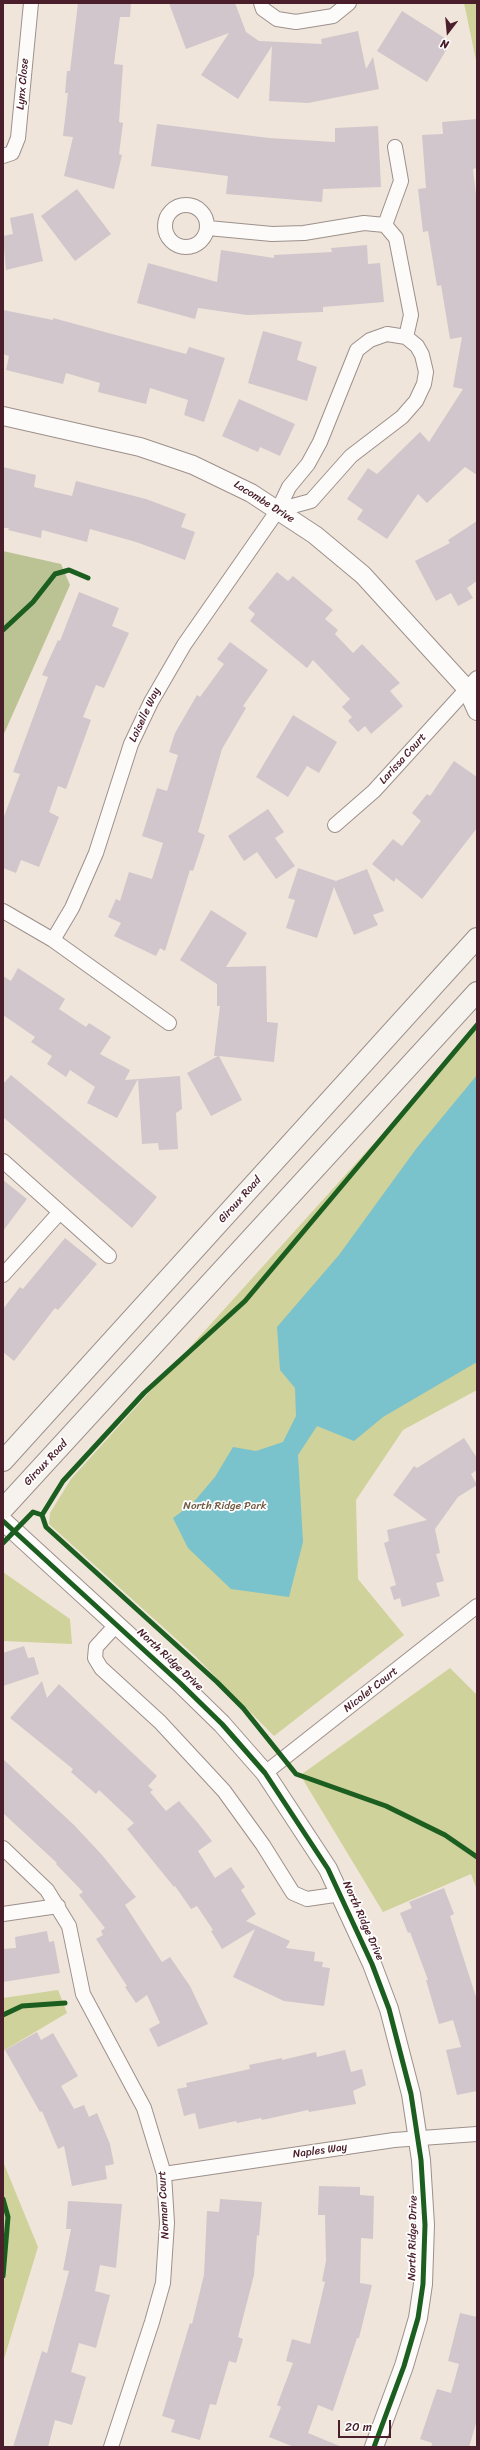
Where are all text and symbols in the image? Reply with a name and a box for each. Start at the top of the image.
north arrow [428,12,468,52]
text: N [438,34,451,54]
street label: Lynx Close [14,58,32,110]
street label: Lacombe Drive [231,478,297,526]
street label: Loiselle Way [127,686,163,744]
street label: Larissa Court [377,731,429,787]
street label: Giroux Road [216,1174,264,1226]
street label: Giroux Road [21,1437,71,1489]
park label: North Ridge Park [183,1499,267,1513]
street label: North Ridge Drive [134,1626,206,1694]
street label: Nicolet Court [341,1665,401,1715]
street label: North Ridge Drive [340,1879,386,1963]
street label: Naples Way [292,2141,348,2161]
street label: Norman Court [156,2171,172,2239]
street label: North Ridge Drive [406,2195,420,2281]
scale bar [340,2412,393,2438]
text: 20 m [345,2416,372,2438]

